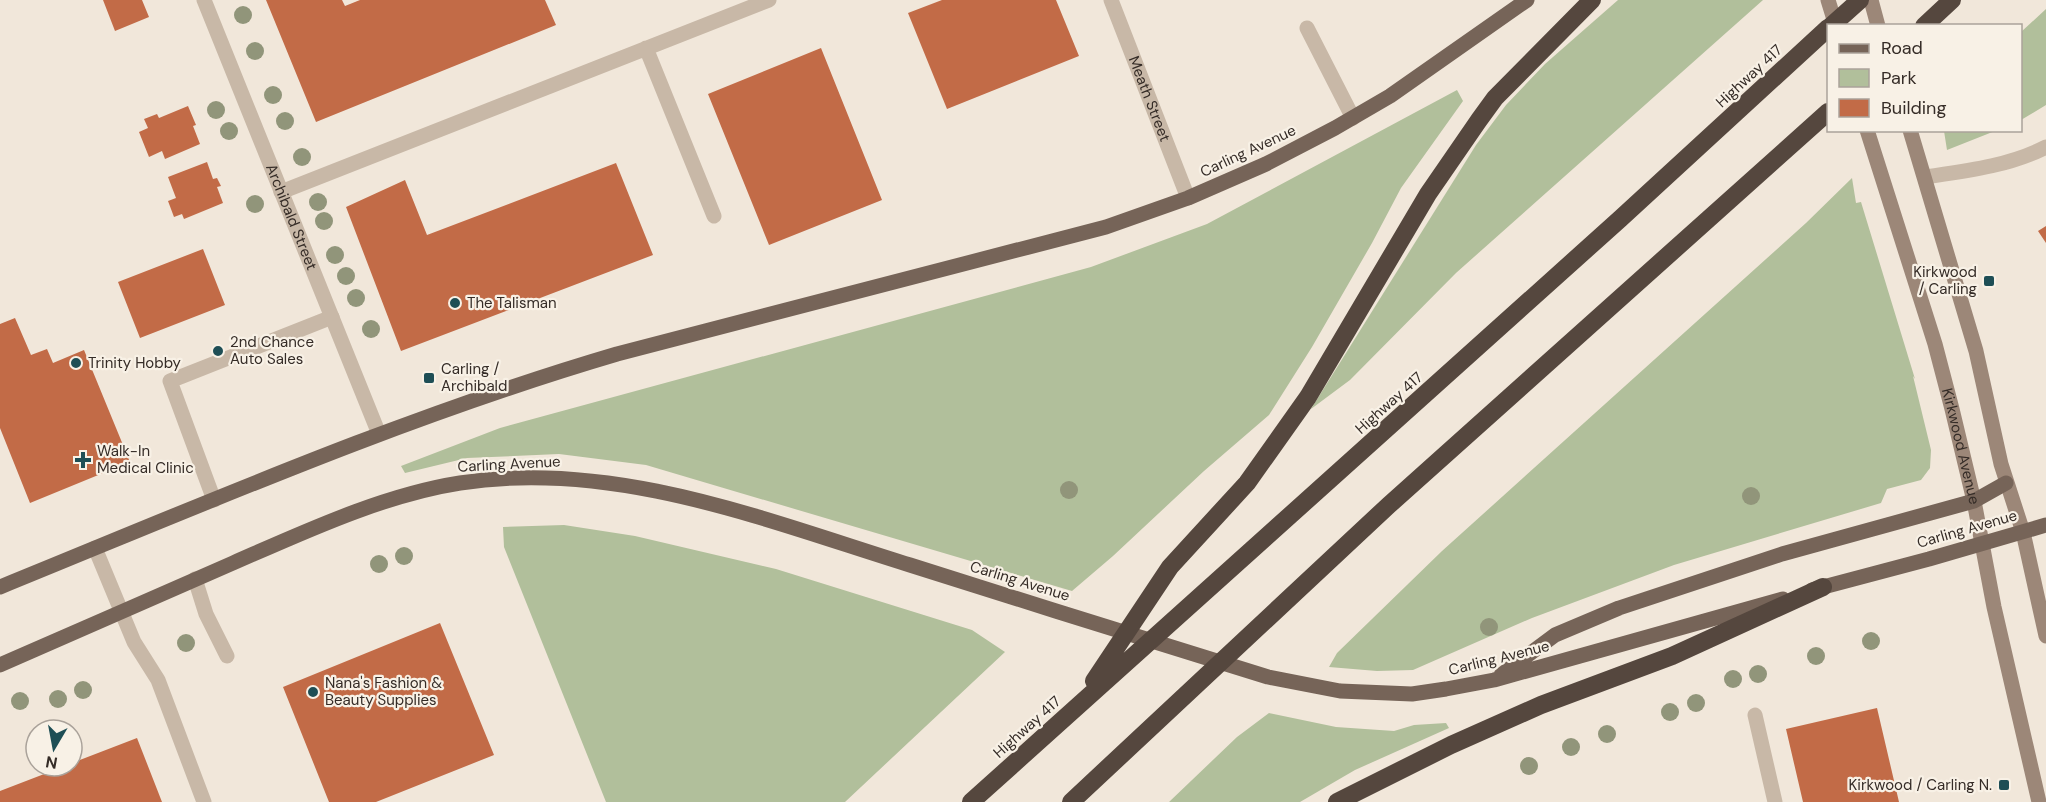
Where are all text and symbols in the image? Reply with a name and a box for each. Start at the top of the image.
legend [1827,24,2022,132]
text: Road [1881,36,1923,60]
street label: Highway 417 [1711,40,1787,112]
street label: Meath Street [1124,53,1175,145]
text: Park [1881,66,1917,90]
text: Building [1881,96,1946,120]
street label: Carling Avenue [1197,120,1299,182]
street label: Archibald Street [261,161,322,273]
place label: Kirkwood / Carling [1913,262,1977,299]
marker: Kirkwood / Carling [1982,274,1996,288]
place label: The Talisman [467,293,557,313]
marker: The Talisman [448,296,462,310]
place label: 2nd Chance Auto Sales [230,332,314,369]
marker: 2nd Chance Auto Sales [211,344,225,358]
place label: Trinity Hobby [88,353,181,373]
marker: Trinity Hobby [69,356,83,370]
place label: Carling / Archibald [441,359,507,396]
street label: Highway 417 [1351,367,1427,439]
marker: Carling / Archibald [422,371,436,385]
street label: Kirkwood Avenue [1937,386,1984,506]
place label: Walk-In Medical Clinic [97,441,194,478]
marker: Walk-In Medical Clinic [74,451,92,469]
street label: Carling Avenue [457,451,561,477]
street label: Carling Avenue [1915,505,2019,553]
street label: Carling Avenue [968,556,1072,606]
street label: Carling Avenue [1446,636,1552,680]
place label: Nana's Fashion & Beauty Supplies [325,673,442,710]
marker: Nana's Fashion & Beauty Supplies [306,685,320,699]
street label: Highway 417 [989,691,1065,763]
north arrow [24,718,84,778]
text: N [44,751,59,774]
place label: Kirkwood / Carling N. [1849,775,1992,795]
marker: Kirkwood / Carling N. [1997,778,2011,792]

